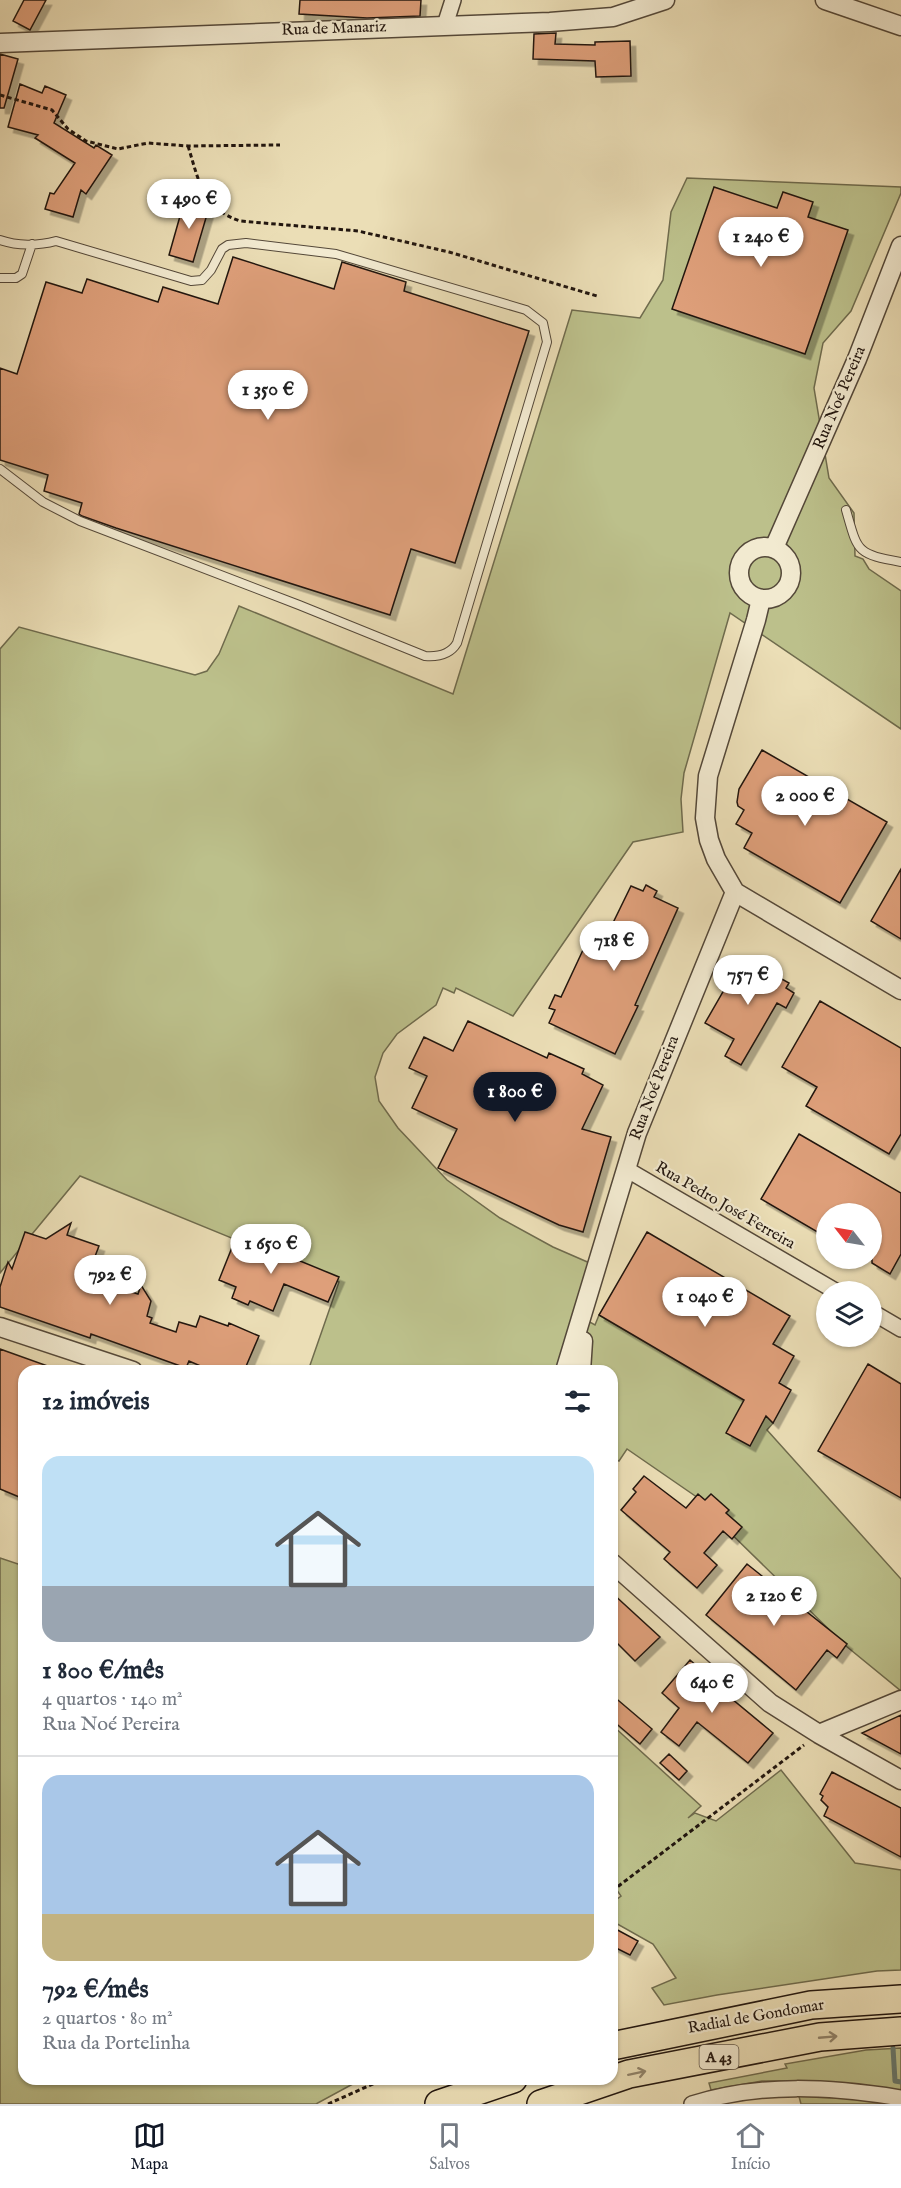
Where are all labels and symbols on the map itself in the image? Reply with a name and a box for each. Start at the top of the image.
street label: Rua de Manariz [281,17,387,41]
pin: 1 490 € [134,179,244,230]
pin: 1 240 € [706,217,816,268]
street label: Rua Noé Pereira [809,343,871,453]
pin: 1 350 € [213,370,323,421]
pin: 2 000 € [750,776,860,827]
pin: 718 € [572,921,656,972]
pin: 757 € [706,955,790,1006]
street label: Rua Noé Pereira [626,1033,684,1143]
pin: 1 800 € [460,1072,570,1123]
street label: Rua Pedro José Ferreira [651,1158,799,1254]
north arrow [816,1203,882,1269]
pin: 1 650 € [216,1224,326,1275]
pin: 792 € [68,1255,152,1306]
pin: 1 040 € [650,1277,760,1328]
pin: 2 120 € [719,1576,829,1627]
pin: 640 € [670,1663,754,1714]
street label: Radial de Gondomar [686,1995,826,2039]
one-way arrow [818,2031,838,2042]
road number: A 43 [700,2045,738,2069]
one-way arrow [627,2067,646,2078]

